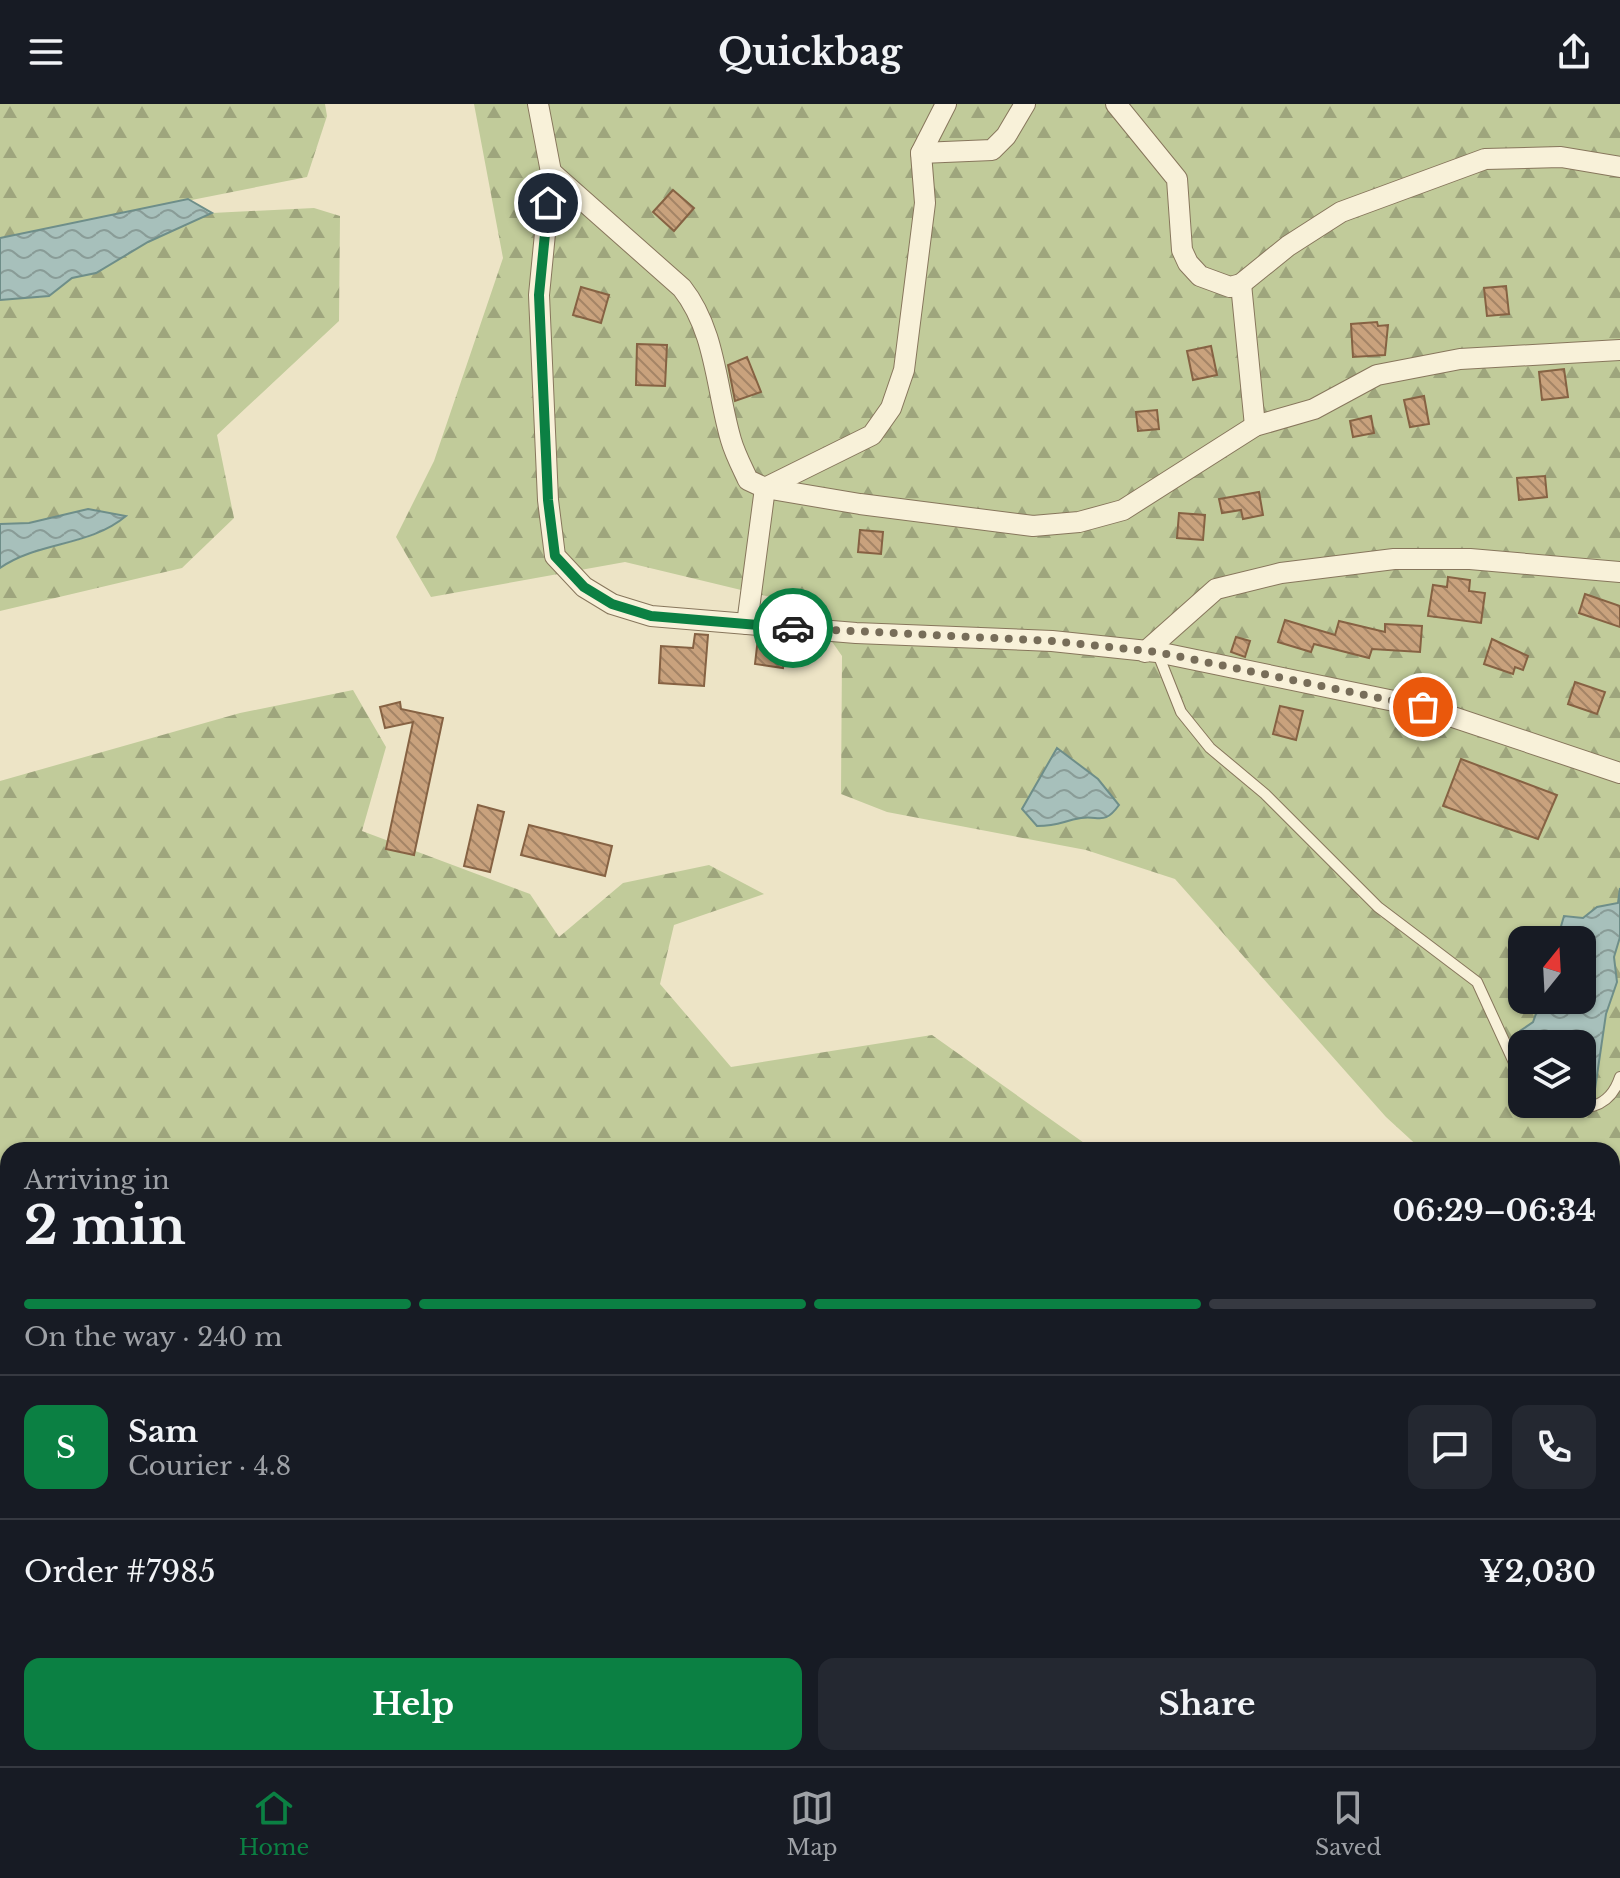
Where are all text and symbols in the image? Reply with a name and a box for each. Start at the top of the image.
icon: menu [24,30,68,74]
text: Quickbag [718,30,902,75]
icon: share [1552,30,1596,74]
pin [514,169,582,237]
icon: home [526,181,570,225]
courier [753,588,833,668]
icon: car [771,606,815,650]
pin [1389,673,1457,741]
icon: bag [1401,685,1445,729]
north arrow [1508,926,1596,1014]
map controls [1508,926,1596,1118]
button: layers [1508,1030,1596,1118]
text: Arriving in [24,1164,170,1196]
text: 06:29–06:34 [1393,1192,1596,1229]
text: 2 min [24,1194,186,1258]
text: On the way · 240 m [24,1321,282,1353]
button: chat [1408,1405,1492,1489]
button: phone [1512,1405,1596,1489]
text: Sam [128,1413,198,1450]
text: S [56,1429,76,1466]
text: Courier · 4.8 [128,1450,291,1482]
text: Order #7985 [24,1553,216,1590]
text: ¥2,030 [1479,1553,1596,1590]
button: Help [24,1658,802,1750]
button: Share [818,1658,1596,1750]
tab: Home [239,1786,309,1861]
tab: Map [786,1786,838,1861]
tab: Saved [1315,1786,1381,1861]

